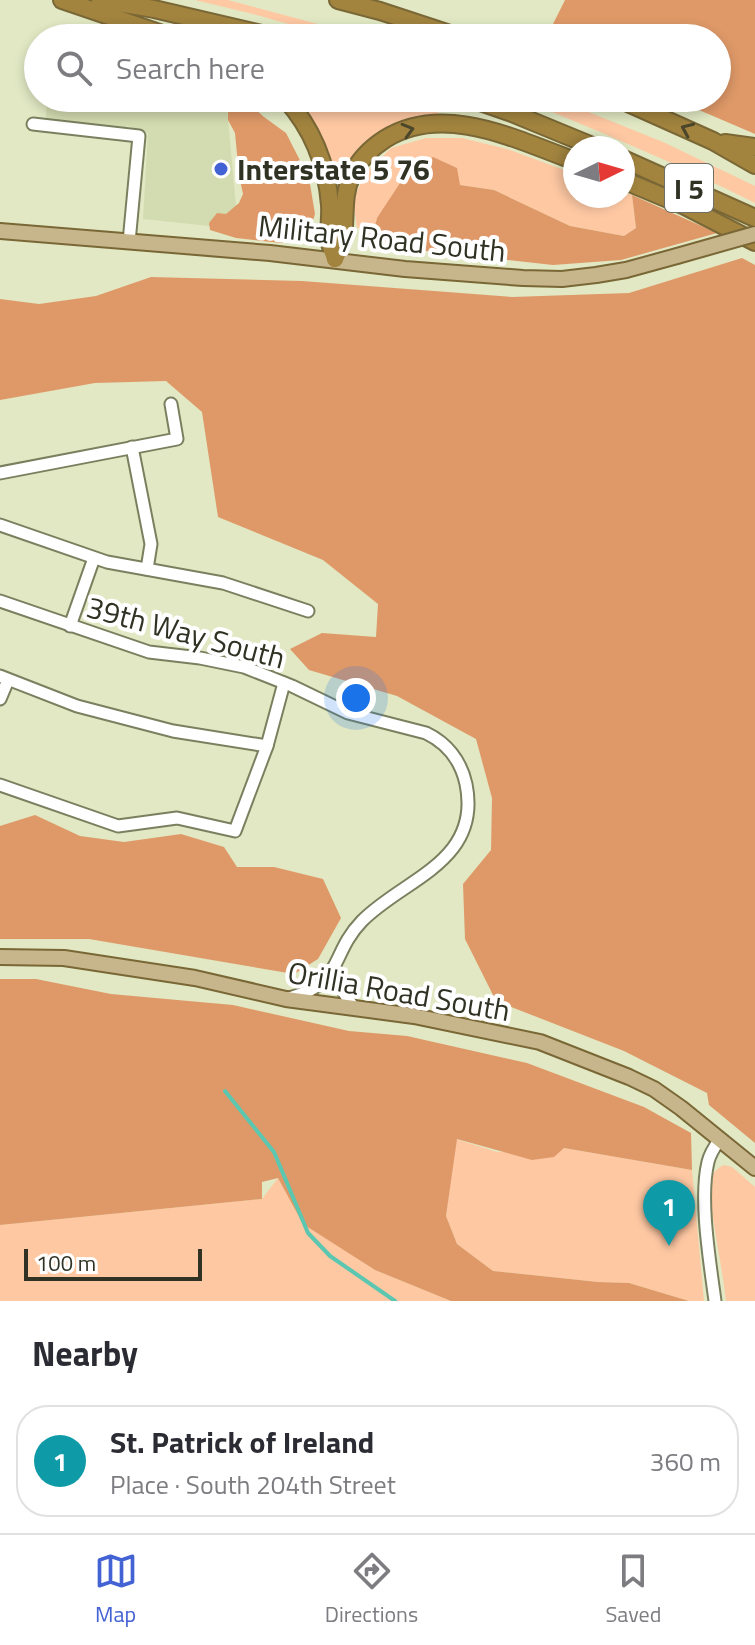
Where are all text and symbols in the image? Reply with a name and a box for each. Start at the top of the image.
search box [24,24,731,112]
text: Search here [116,45,265,91]
icon: search [52,46,96,90]
one-way arrow [401,123,415,139]
one-way arrow [681,123,695,139]
north arrow [563,136,635,208]
place label: Interstate 5 76 [237,146,430,192]
marker: Interstate 5 76 [212,160,230,178]
road number: I 5 [665,164,713,212]
street label: Military Road South [256,202,508,274]
street label: 39th Way South [82,583,290,681]
your location [336,678,376,718]
street label: Orillia Road South [284,949,514,1033]
pin: 1 [643,1180,695,1246]
scale bar [24,1245,202,1281]
text: 100 m [36,1246,96,1280]
text: Nearby [32,1327,138,1379]
text: St. Patrick of Ireland [110,1419,374,1465]
text: 1 [53,1442,67,1481]
text: 360 m [650,1442,721,1481]
text: Place · South 204th Street [110,1465,396,1504]
tab: Map [94,1549,138,1631]
tab: Directions [325,1549,418,1631]
tab: Saved [605,1549,661,1631]

